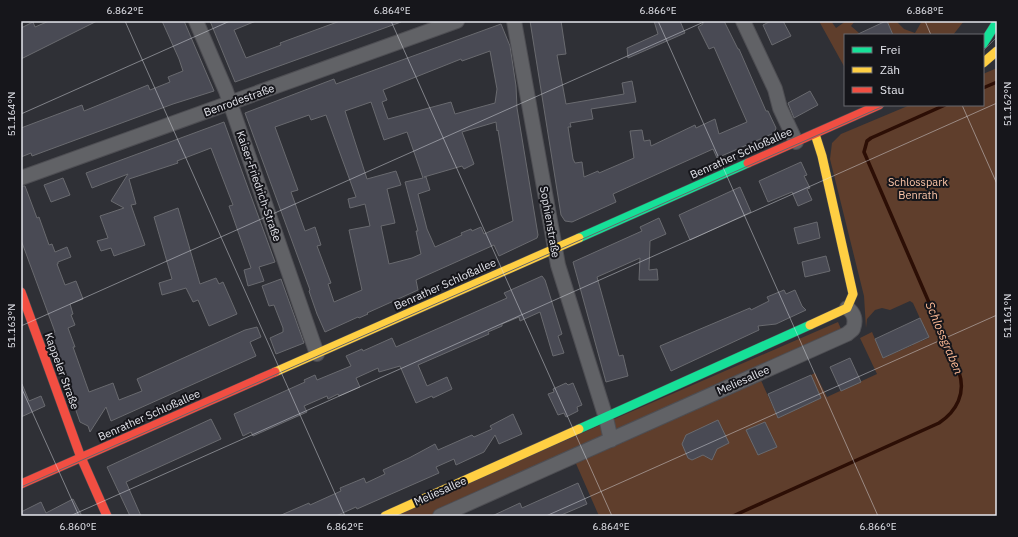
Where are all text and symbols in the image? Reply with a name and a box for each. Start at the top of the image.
text: 6.862°E [106,4,144,17]
text: 6.864°E [373,4,411,17]
text: 6.866°E [639,4,677,17]
text: 6.868°E [906,4,944,17]
legend [844,34,984,106]
text: Frei [880,42,900,57]
text: Zäh [880,62,900,77]
street label: Benrodestraße [202,81,276,119]
text: Stau [880,82,904,97]
text: 51.162°N [1001,82,1014,126]
text: 51.164°N [5,92,18,136]
street label: Benrather Schloßallee [688,124,794,182]
street label: Kaiser-Friedrich-Straße [233,129,285,243]
park label: Schlosspark Benrath [888,175,948,202]
street label: Sophienstraße [537,185,563,259]
street label: Benrather Schloßallee [392,255,498,313]
text: 51.161°N [1001,294,1014,338]
water label: Schlossgraben [922,299,967,377]
text: 51.163°N [5,304,18,348]
street label: Kappeler Straße [42,331,82,411]
street label: Meliesallee [715,362,771,398]
street label: Benrather Schloßallee [96,386,202,444]
street label: Meliesallee [412,473,468,509]
text: 6.860°E [59,520,97,533]
text: 6.862°E [326,520,364,533]
text: 6.864°E [592,520,630,533]
text: 6.866°E [859,520,897,533]

